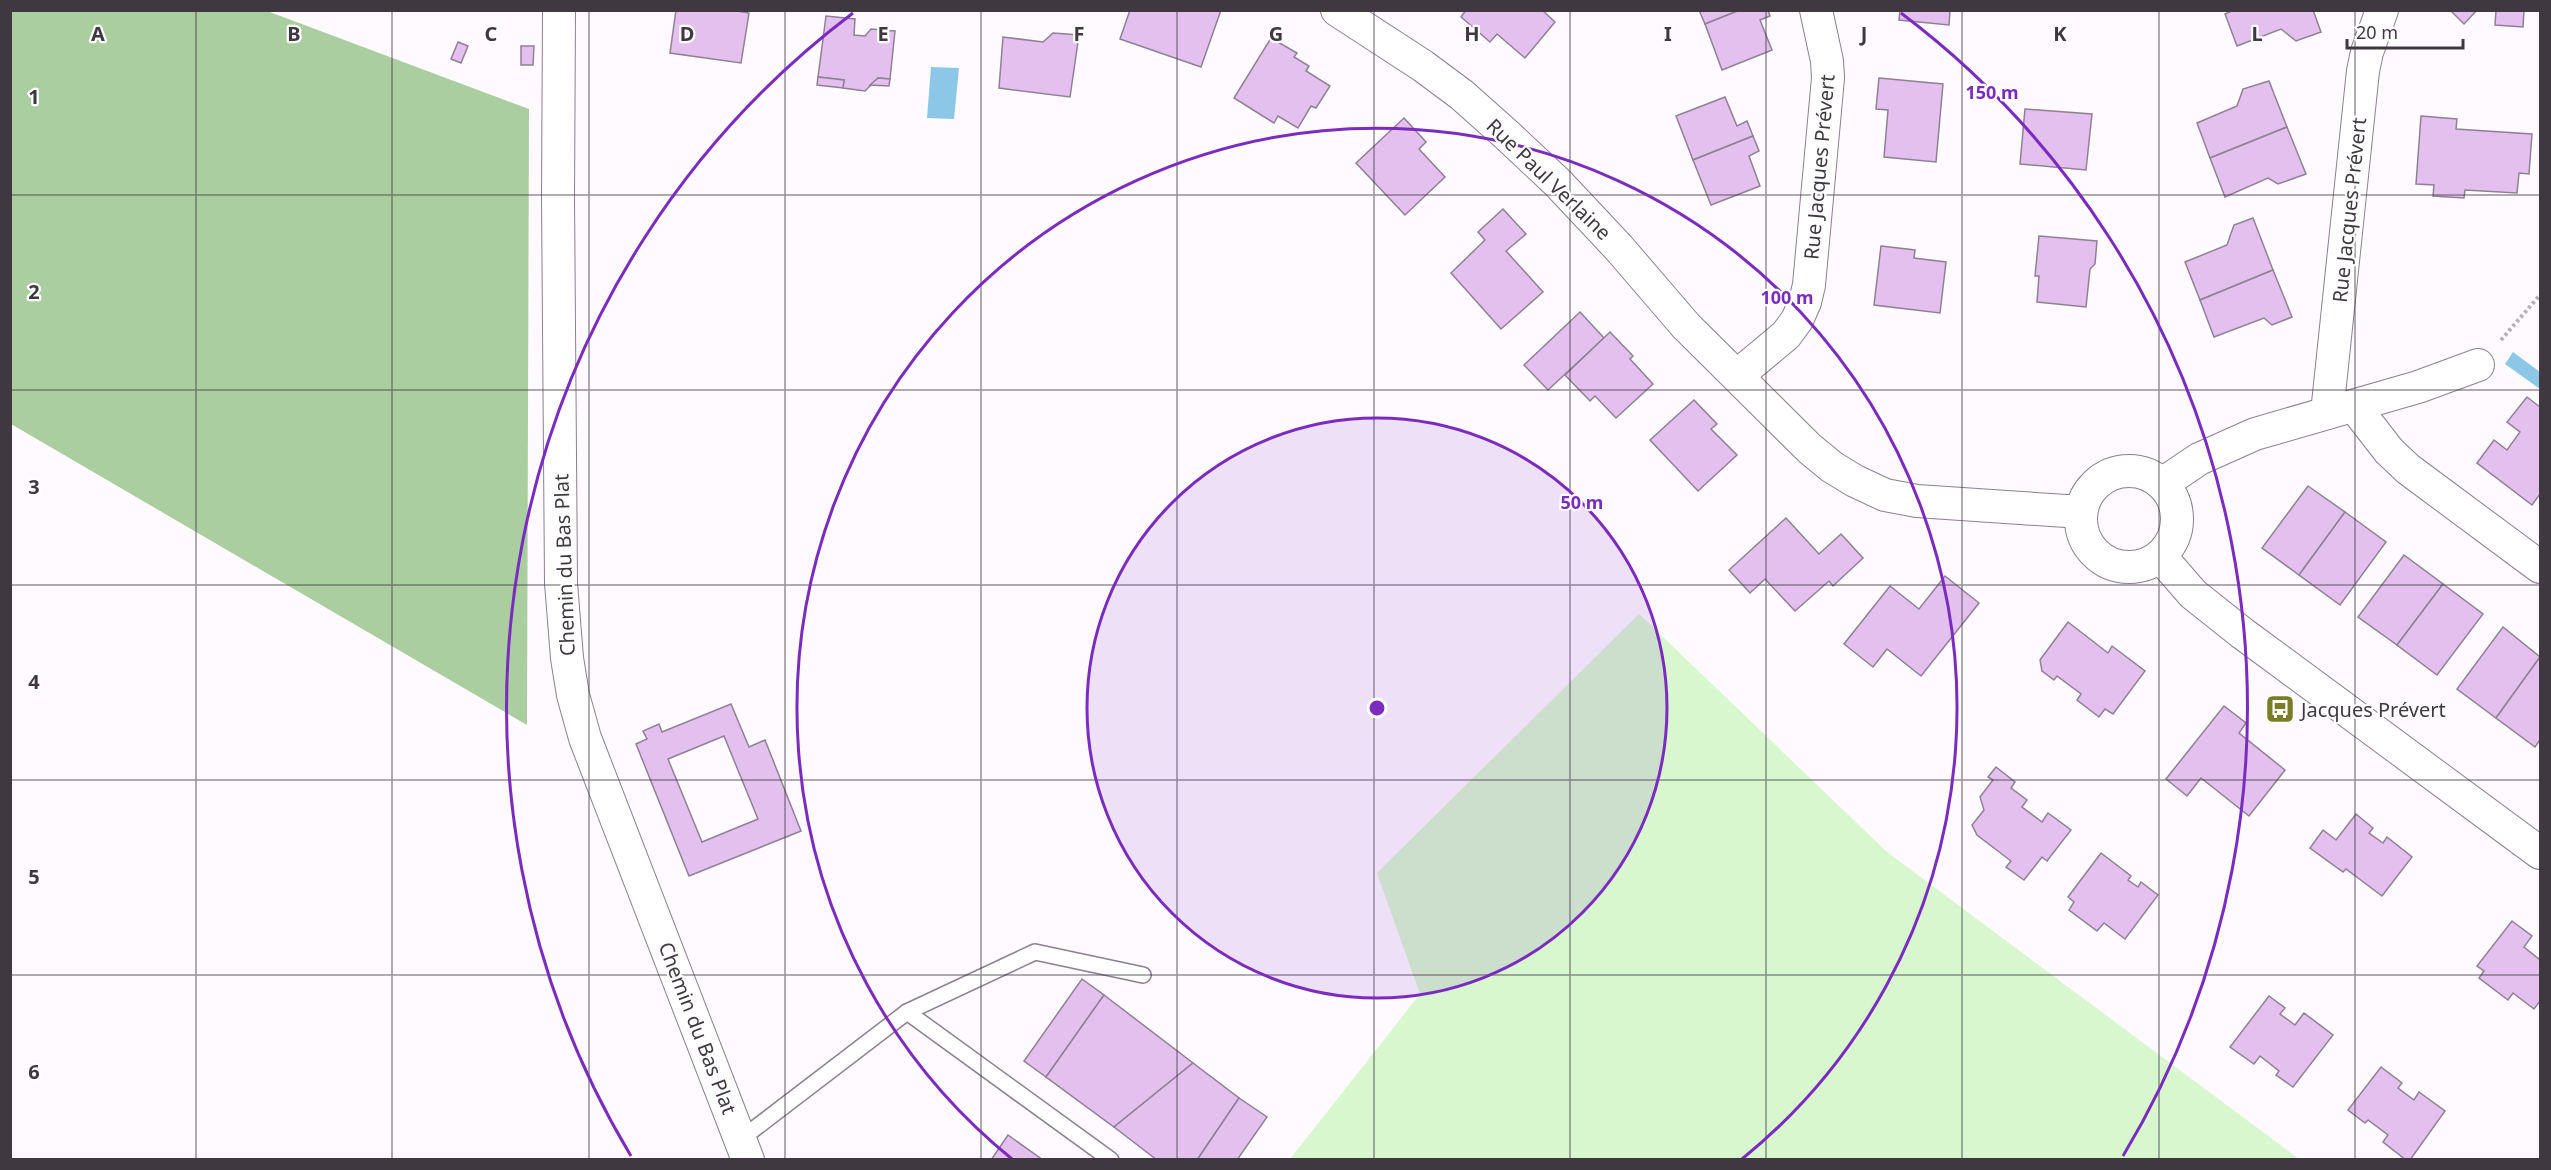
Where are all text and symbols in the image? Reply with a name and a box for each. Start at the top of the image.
scale bar [2347,12,2462,50]
text: A [91,20,105,47]
text: B [287,20,301,47]
text: C [485,20,498,47]
text: D [680,20,694,47]
text: E [877,20,889,47]
text: F [1074,20,1084,47]
text: G [1269,20,1283,47]
text: H [1464,20,1480,47]
text: I [1664,20,1672,47]
text: J [1859,20,1867,47]
text: K [2053,20,2067,47]
text: L [2251,20,2263,47]
text: 20 m [2356,20,2398,44]
street label: Rue Jacques Prévert [1797,73,1841,261]
text: 150 m [1965,80,2019,104]
text: 1 [28,83,40,110]
street label: Rue Paul Verlaine [1481,112,1617,246]
street label: Rue Jacques Prévert [2326,116,2372,304]
text: 2 [28,278,40,305]
text: 100 m [1760,285,1814,309]
text: 3 [28,473,40,500]
street label: Chemin du Bas Plat [547,473,581,657]
text: 50 m [1561,490,1603,514]
text: 4 [28,668,40,695]
bus stop icon: Jacques Prévert [2264,693,2296,725]
place label: Jacques Prévert [2299,696,2446,723]
centre of rings [1367,698,1387,718]
text: 5 [28,863,40,890]
street label: Chemin du Bas Plat [653,938,743,1118]
text: 6 [28,1058,40,1085]

